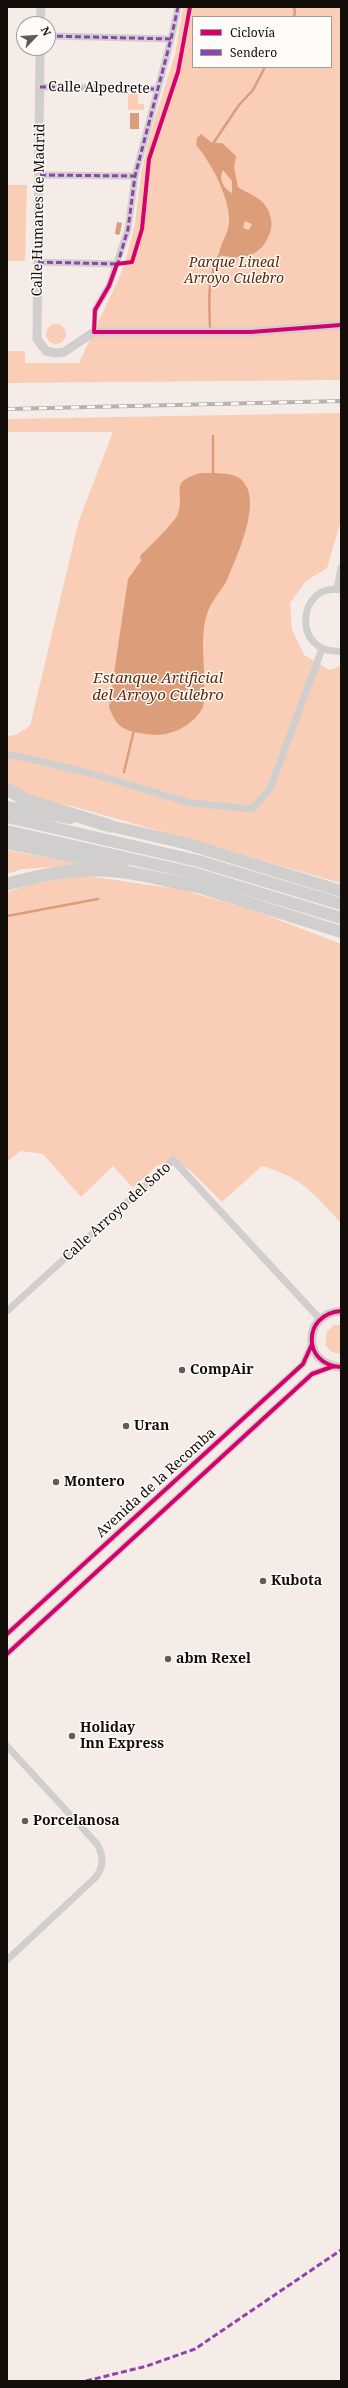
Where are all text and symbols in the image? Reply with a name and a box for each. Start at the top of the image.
north arrow [16,16,56,56]
legend [192,16,332,68]
text: N [38,24,55,38]
text: Ciclovía [230,24,275,41]
text: Sendero [230,44,277,61]
street label: Calle Alpedrete [48,79,150,97]
street label: Calle Humanes de Madrid [29,123,49,297]
park label: Parque Lineal Arroyo Culebro [184,255,284,288]
water label: Estanque Artificial del Arroyo Culebro [92,670,224,705]
street label: Calle Arroyo del Soto [60,1159,174,1265]
place label: CompAir [190,1362,254,1378]
marker: CompAir [177,1365,187,1375]
place label: Uran [134,1418,169,1434]
marker: Uran [121,1421,131,1431]
street label: Avenida de la Recomba [93,1425,219,1541]
place label: Montero [64,1474,125,1490]
marker: Montero [51,1477,61,1487]
place label: Kubota [271,1573,322,1589]
marker: Kubota [258,1576,268,1586]
place label: abm Rexel [176,1651,251,1667]
marker: abm Rexel [163,1654,173,1664]
place label: Holiday Inn Express [80,1720,164,1752]
marker: Holiday Inn Express [67,1731,77,1741]
place label: Porcelanosa [33,1813,120,1829]
marker: Porcelanosa [20,1816,30,1826]

